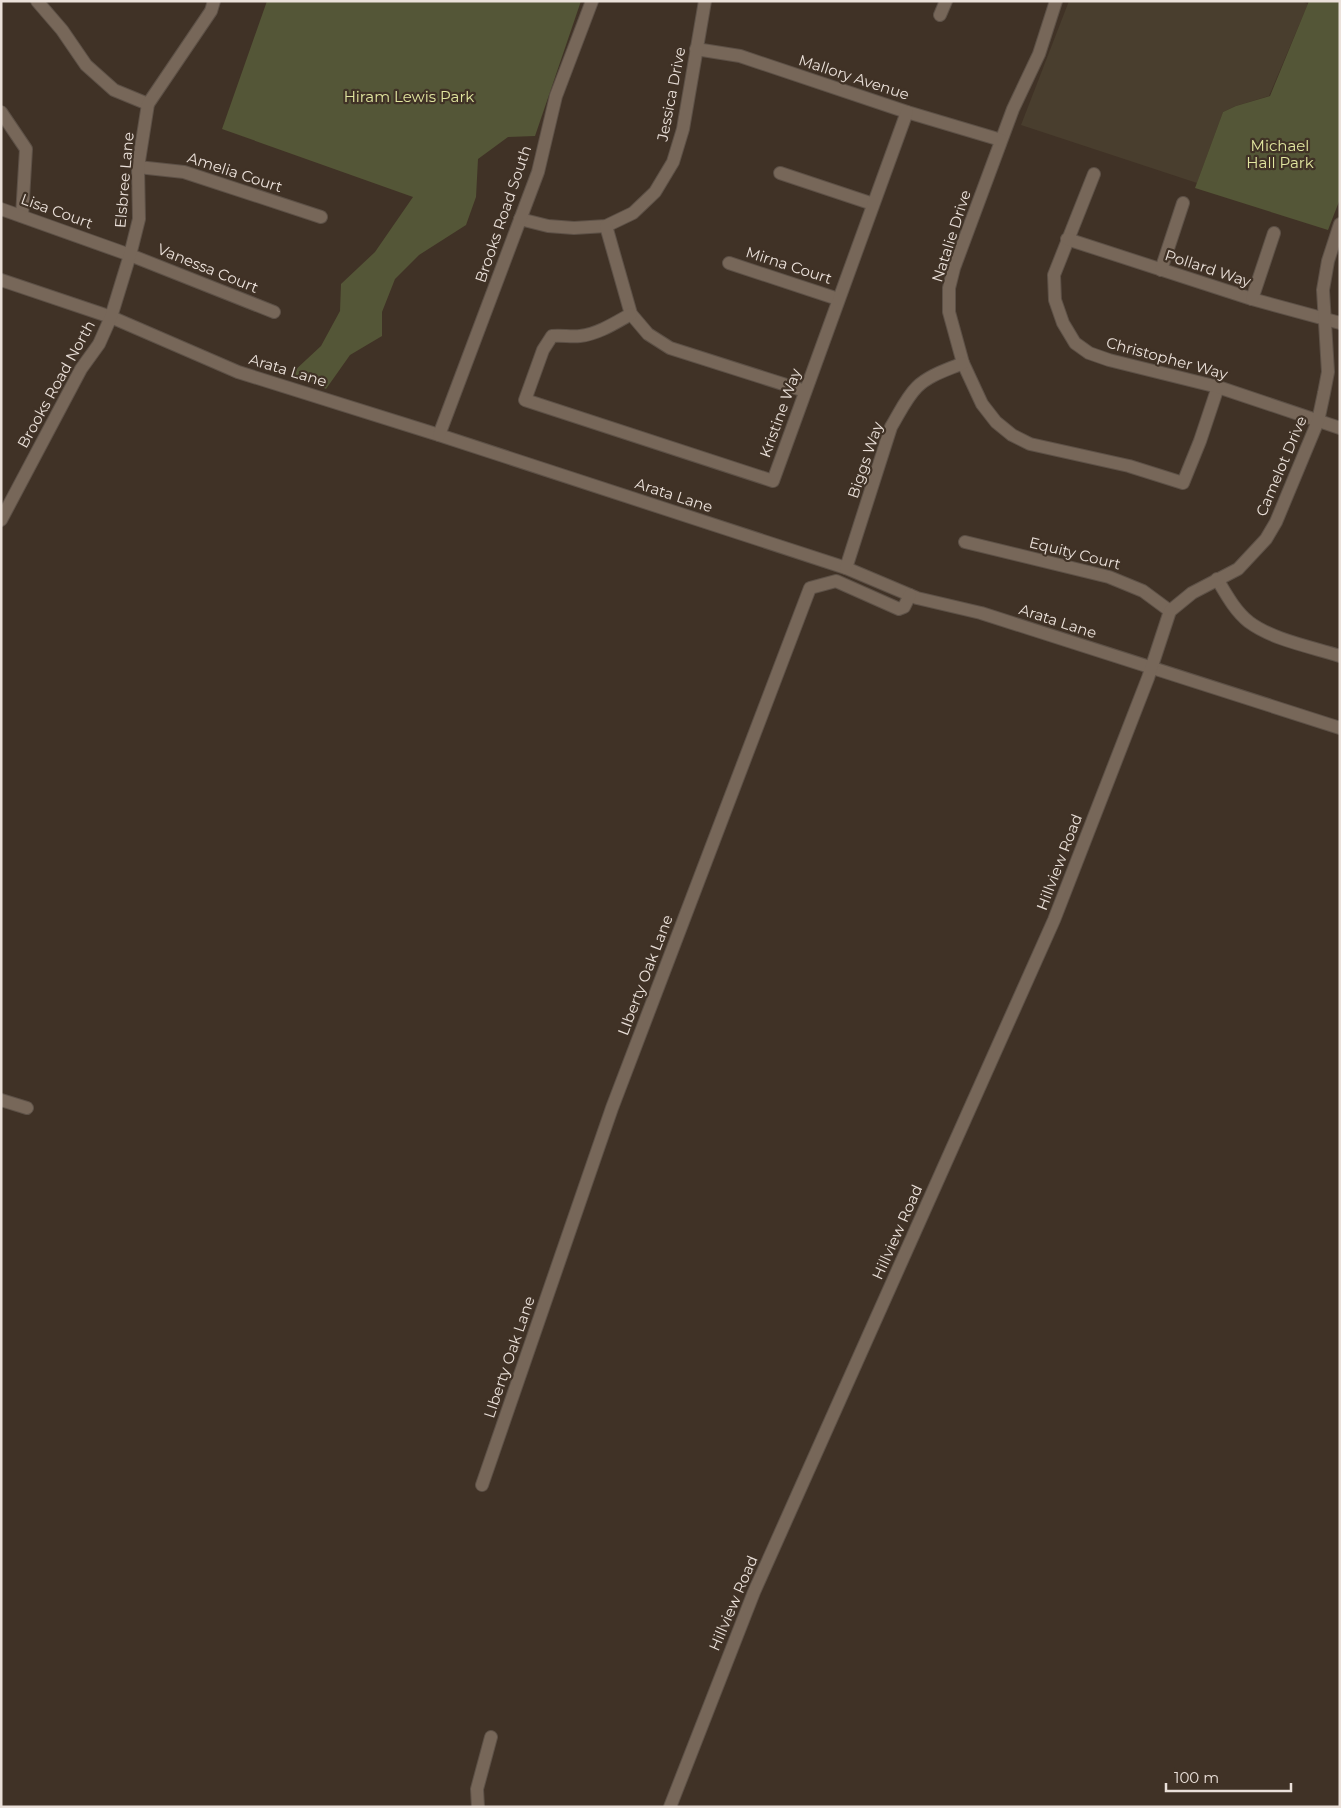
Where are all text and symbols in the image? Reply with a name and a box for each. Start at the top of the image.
street label: Jessica Drive [652,45,689,144]
street label: Mallory Avenue [796,50,912,104]
park label: Hiram Lewis Park [344,87,474,106]
street label: Elsbree Lane [110,131,138,229]
park label: Michael Hall Park [1246,136,1314,172]
street label: Brooks Road South [471,143,535,285]
street label: Amelia Court [185,148,285,196]
street label: Natalie Drive [927,187,975,285]
street label: Lisa Court [18,189,96,233]
street label: Vanessa Court [155,239,261,297]
street label: Mirna Court [744,242,834,288]
street label: Pollard Way [1163,245,1254,291]
street label: Brooks Road North [13,317,99,451]
street label: Christopher Way [1104,333,1231,384]
street label: Arata Lane [247,349,329,391]
street label: Kristine Way [755,365,805,460]
street label: Camelot Drive [1251,413,1311,519]
street label: Biggs Way [843,418,887,501]
street label: Arata Lane [633,474,715,516]
street label: Equity Court [1027,532,1123,574]
street label: Arata Lane [1017,600,1099,642]
street label: Hillview Road [1032,811,1086,913]
street label: LIberty Oak Lane [613,912,677,1038]
street label: Hillview Road [868,1182,926,1282]
street label: LIberty Oak Lane [479,1294,539,1420]
street label: Hillview Road [704,1552,762,1654]
scale bar [1166,1760,1291,1792]
text: 100 m [1174,1768,1219,1787]

